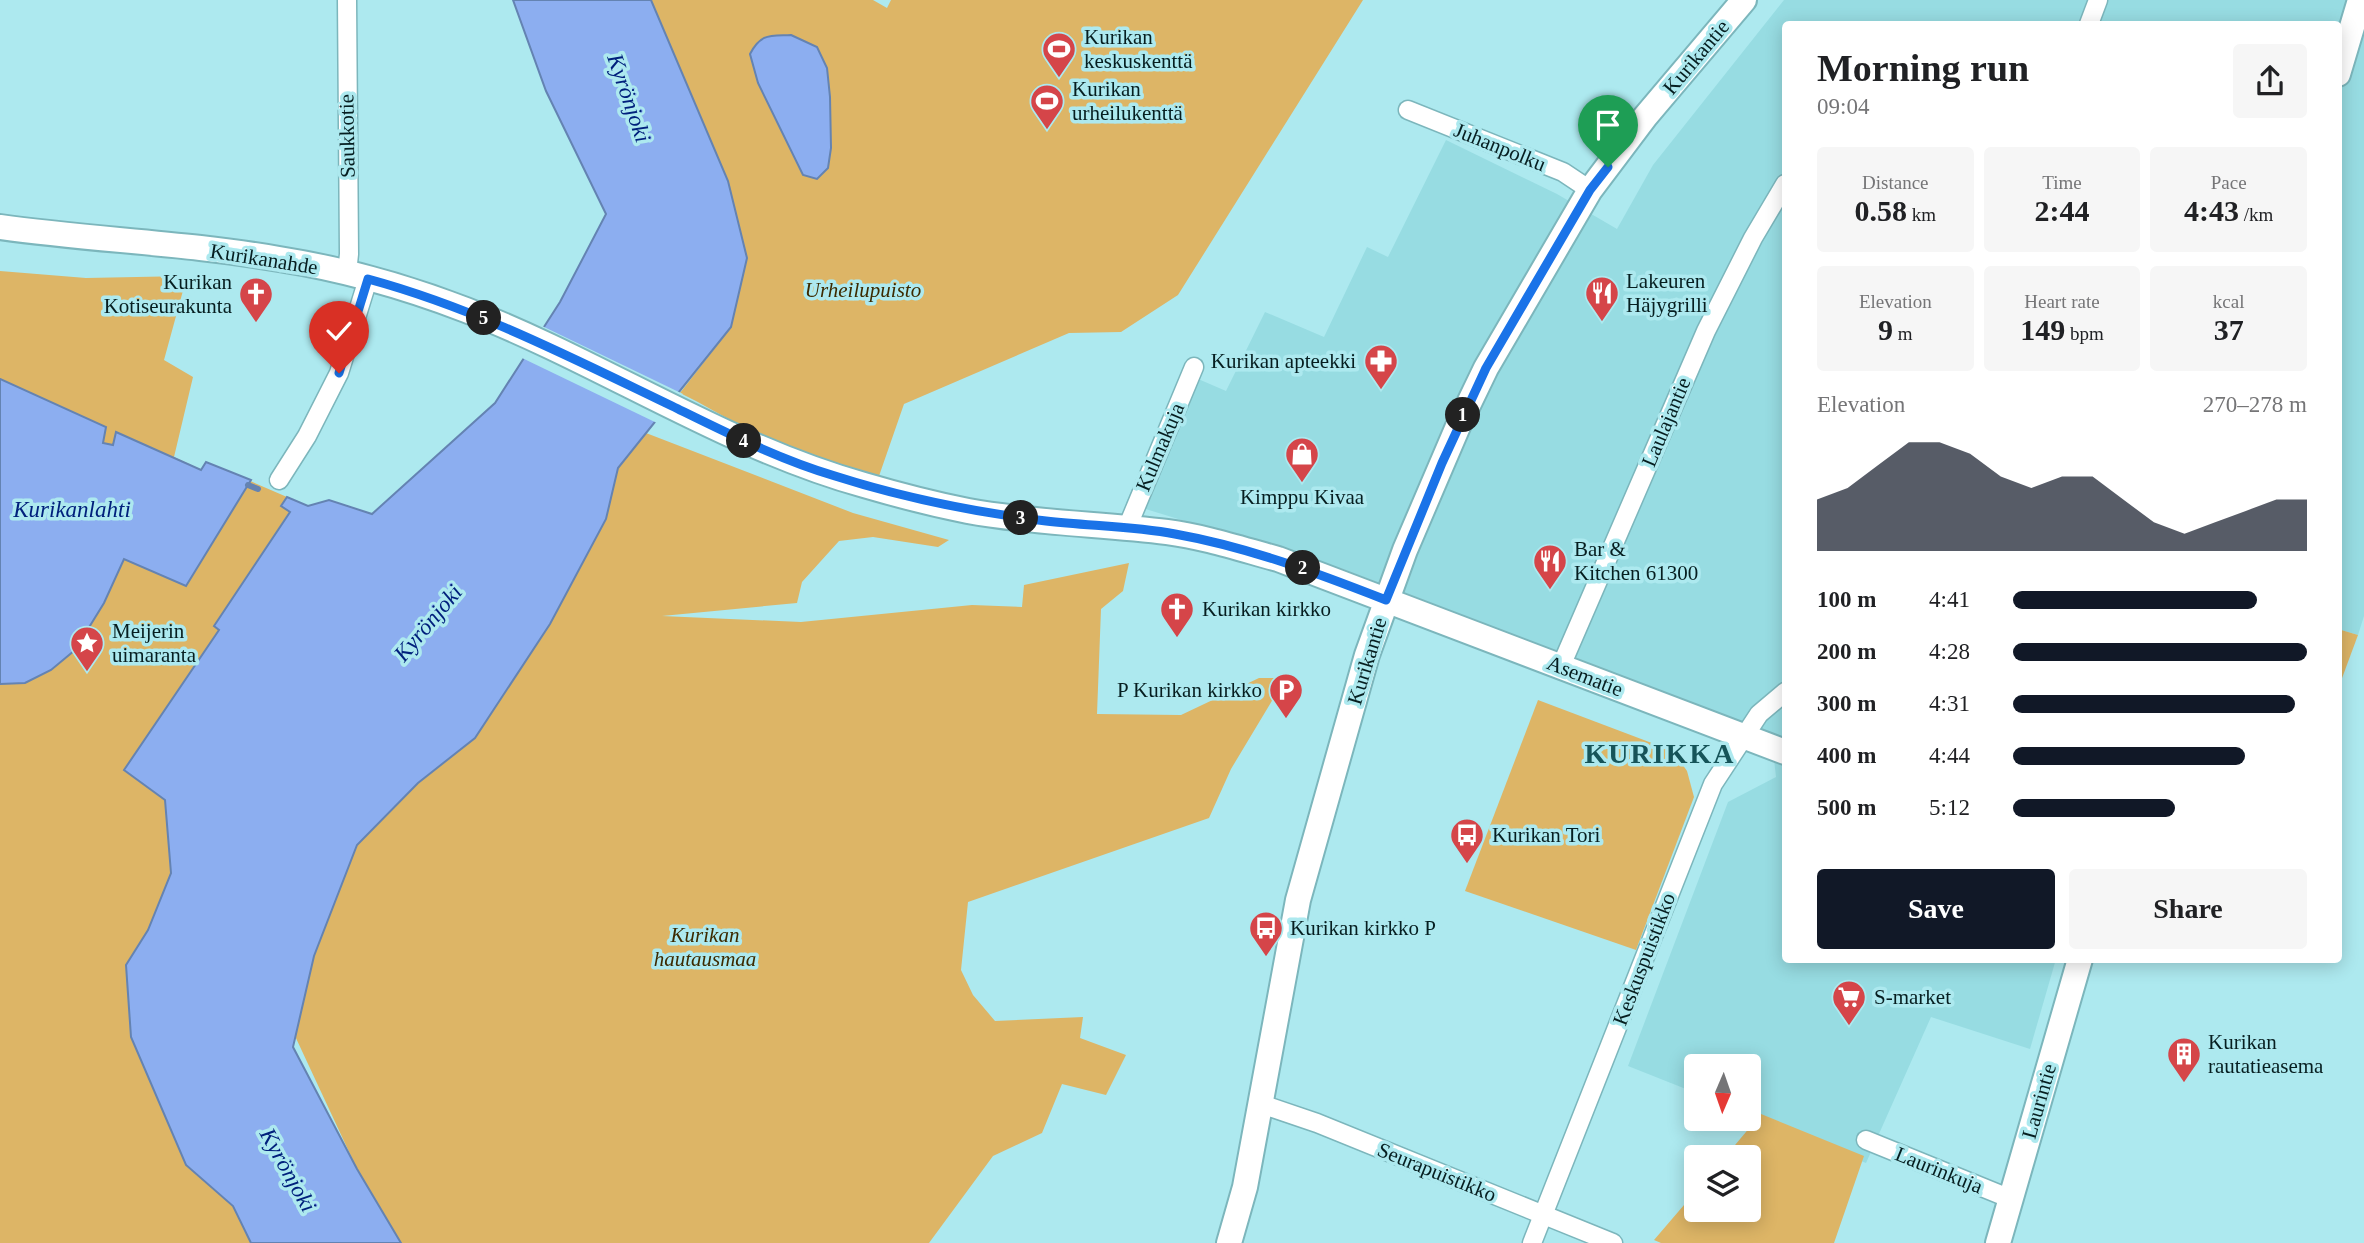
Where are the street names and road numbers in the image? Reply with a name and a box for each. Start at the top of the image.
street label: Kurikantie [1658,15,1734,99]
street label: Saukkotie [334,94,360,178]
street label: Juhanpolku [1451,118,1550,176]
street label: Kurikanahde [209,239,319,279]
street label: Laulajantie [1637,374,1695,470]
street label: Kulmakuja [1131,399,1190,495]
street label: Kurikantie [1342,615,1392,707]
street label: Asematie [1544,651,1626,701]
street label: Keskuspuistikko [1608,889,1680,1029]
street label: Laurintie [2017,1061,2061,1141]
street label: Seurapuistikko [1374,1137,1500,1207]
street label: Laurinkuja [1892,1142,1987,1199]

